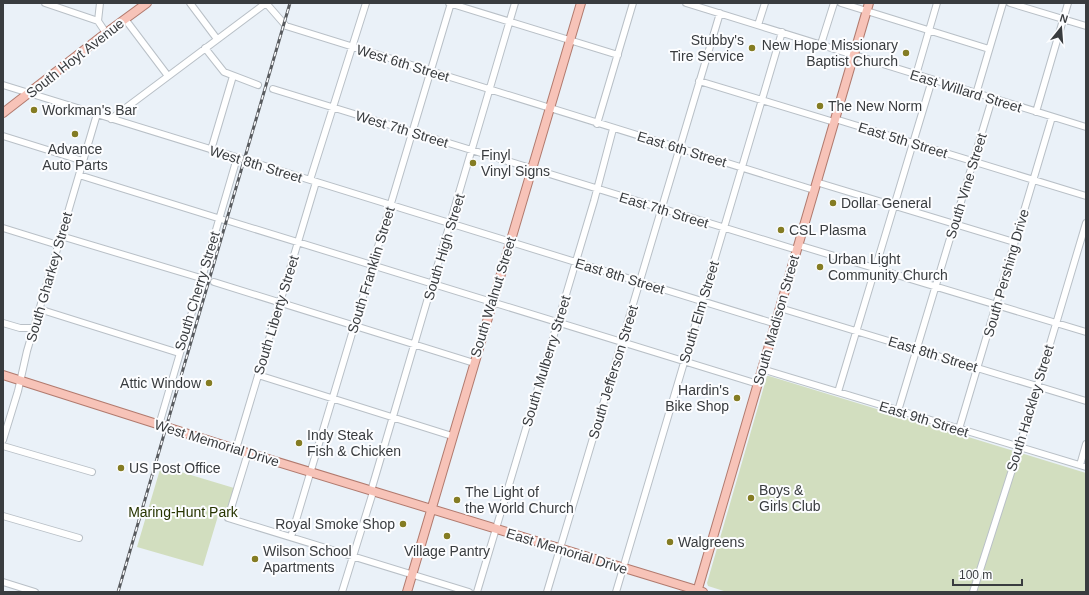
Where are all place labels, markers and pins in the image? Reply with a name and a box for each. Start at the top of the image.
place label: Stubby's Tire Service [670,32,744,64]
place label: New Hope Missionary Baptist Church [762,37,898,69]
marker: Stubby's Tire Service [747,43,757,53]
marker: New Hope Missionary Baptist Church [901,48,911,58]
place label: The New Norm [828,98,922,114]
marker: The New Norm [815,101,825,111]
place label: Workman's Bar [42,102,137,118]
marker: Workman's Bar [29,105,39,115]
marker: Advance Auto Parts [70,129,80,139]
place label: Advance Auto Parts [42,141,108,173]
place label: Finyl Vinyl Signs [481,147,550,179]
marker: Finyl Vinyl Signs [468,158,478,168]
place label: Dollar General [841,195,931,211]
marker: Dollar General [828,198,838,208]
place label: CSL Plasma [789,222,867,238]
marker: CSL Plasma [776,225,786,235]
place label: Urban Light Community Church [828,251,948,283]
marker: Urban Light Community Church [815,262,825,272]
place label: Attic Window [120,375,202,391]
marker: Attic Window [204,378,214,388]
place label: Hardin's Bike Shop [665,382,729,414]
marker: Hardin's Bike Shop [732,393,742,403]
place label: Indy Steak Fish & Chicken [307,427,401,459]
marker: Indy Steak Fish & Chicken [294,438,304,448]
place label: US Post Office [129,460,221,476]
marker: US Post Office [116,463,126,473]
place label: Boys & Girls Club [759,482,821,514]
place label: The Light of the World Church [465,484,574,516]
marker: Boys & Girls Club [746,493,756,503]
marker: The Light of the World Church [452,495,462,505]
place label: Royal Smoke Shop [275,516,395,532]
marker: Royal Smoke Shop [398,519,408,529]
marker: Village Pantry [442,531,452,541]
place label: Walgreens [678,534,744,550]
marker: Walgreens [665,537,675,547]
place label: Wilson School Apartments [263,543,352,575]
place label: Village Pantry [404,543,490,559]
marker: Wilson School Apartments [250,554,260,564]

